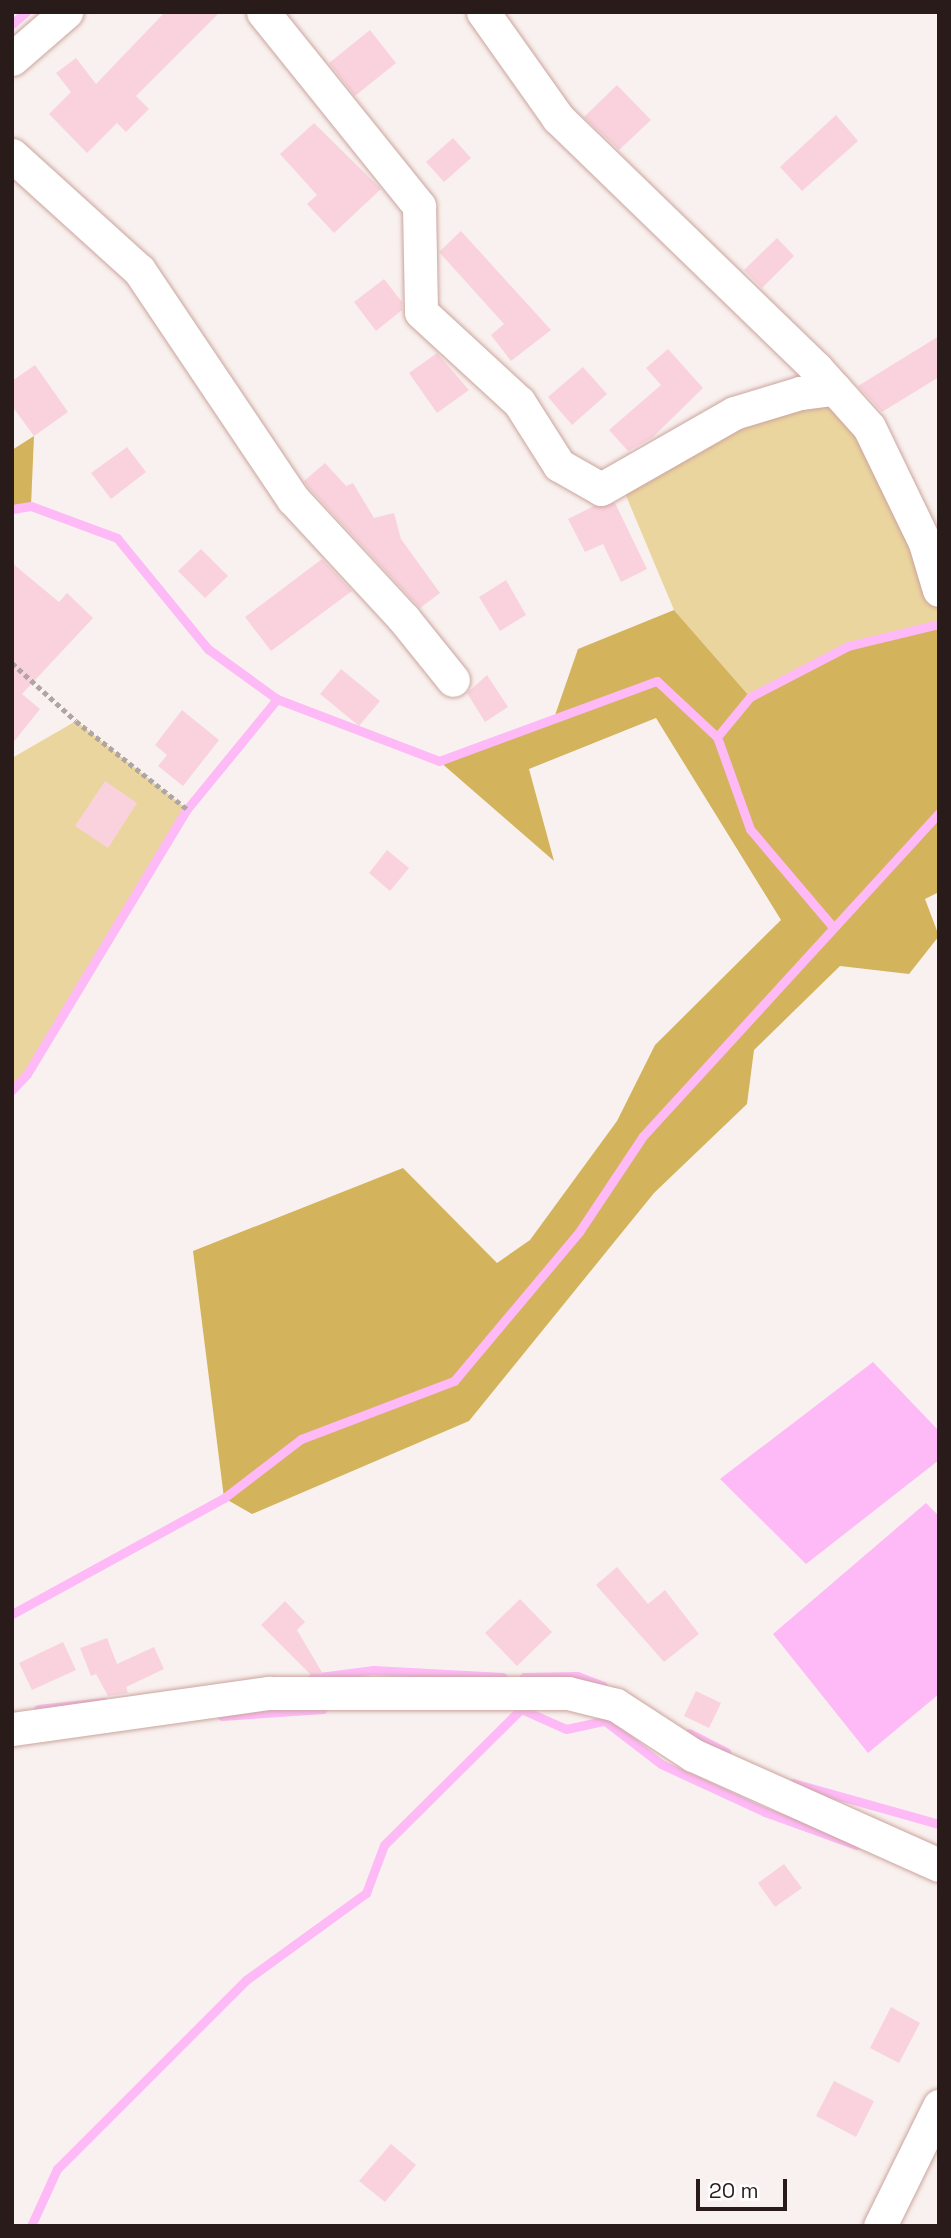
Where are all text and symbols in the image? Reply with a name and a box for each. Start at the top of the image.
scale bar [699,2164,790,2208]
text: 20 m [709,2177,759,2204]

